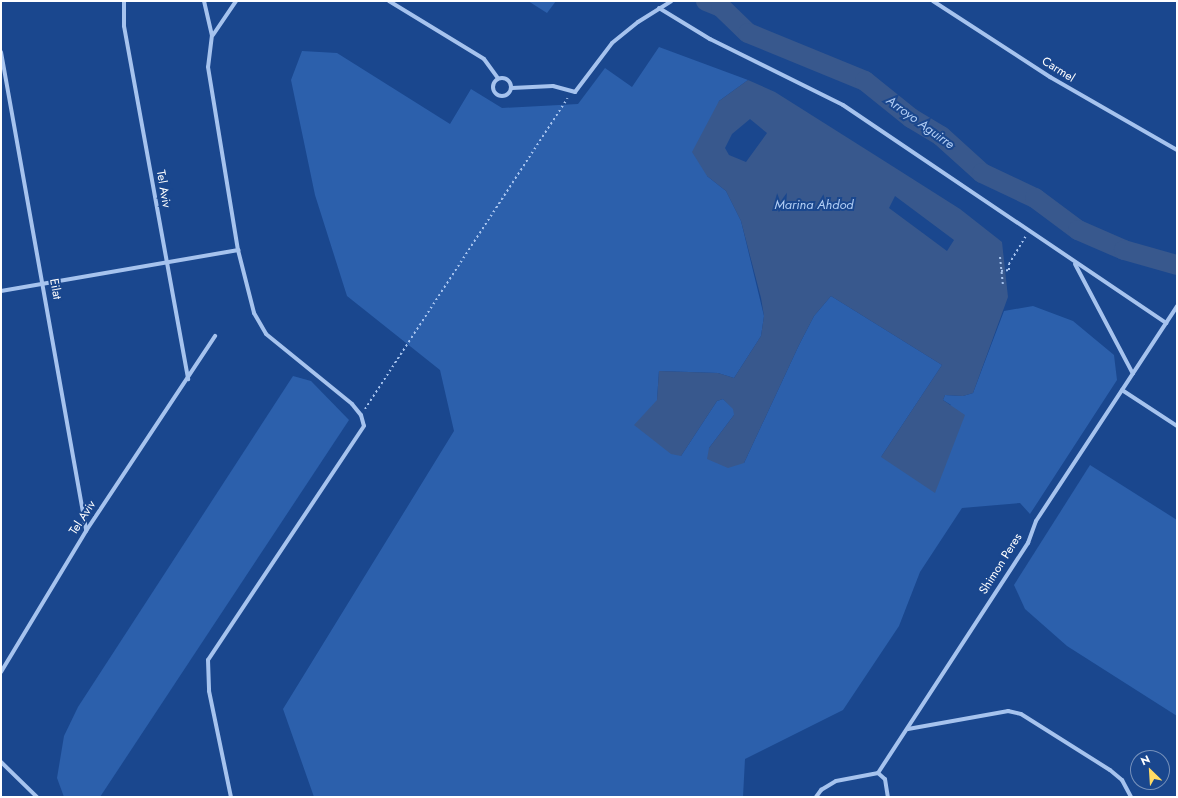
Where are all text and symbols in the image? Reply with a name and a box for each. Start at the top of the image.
street label: Carmel [1039,54,1077,86]
water label: Arroyo Aguirre [883,93,957,153]
street label: Tel Aviv [153,169,173,209]
water label: Marina Ahdod [775,197,853,213]
street label: Eilat [46,277,64,301]
street label: Tel Aviv [67,498,99,538]
street label: Shimon Peres [977,531,1025,597]
north arrow [1130,750,1170,790]
text: N [1138,751,1153,769]

